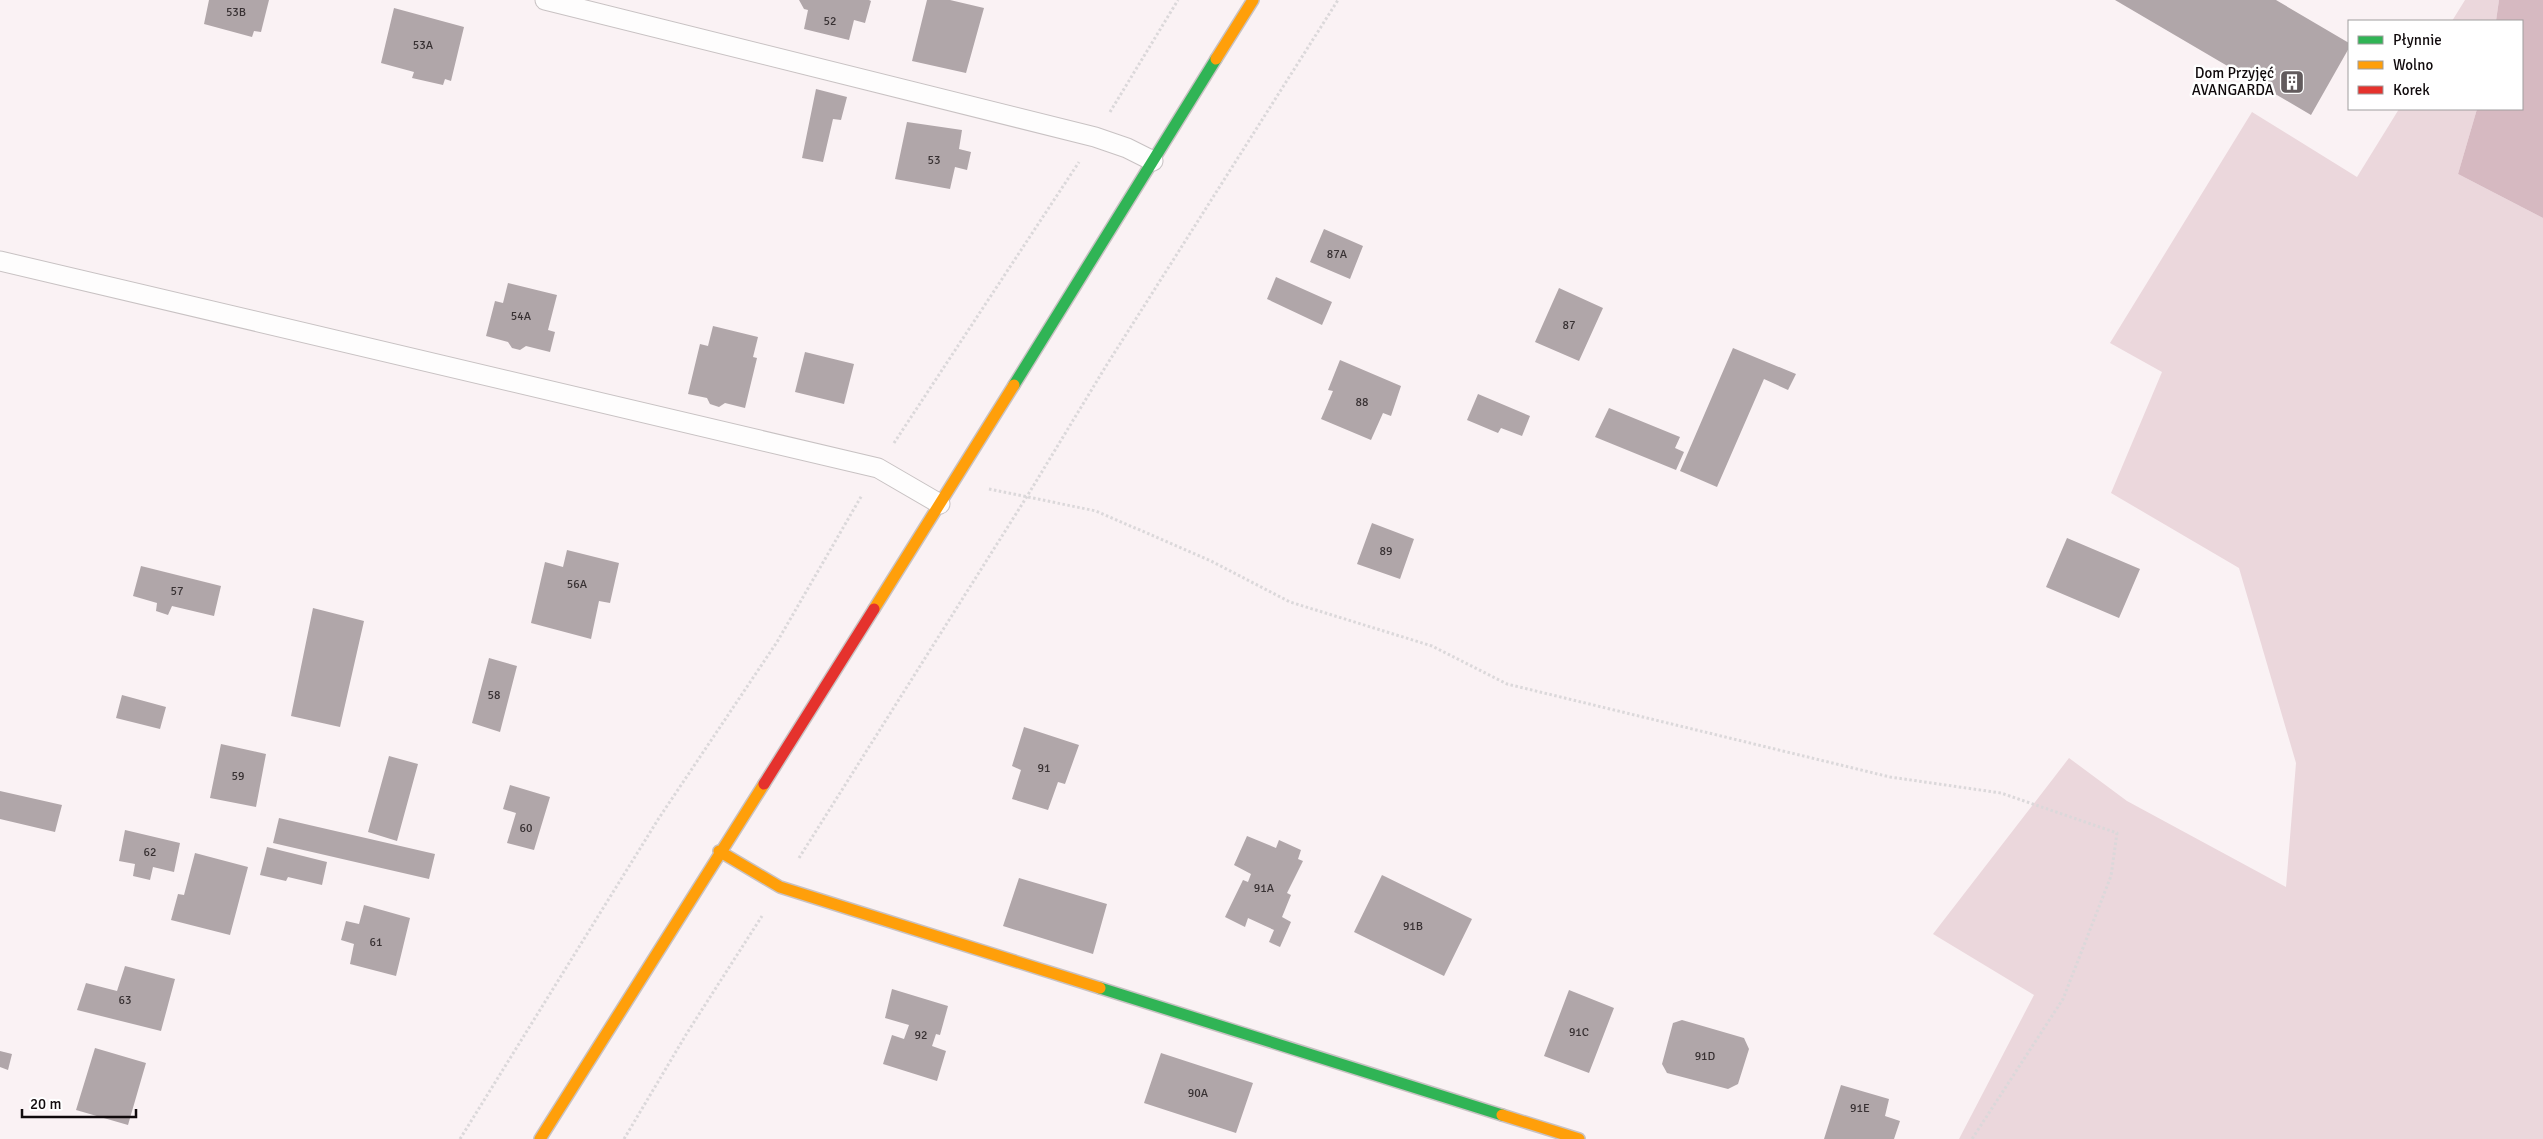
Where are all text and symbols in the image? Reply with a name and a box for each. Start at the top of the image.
house number: 53B [226,5,246,20]
house number: 52 [824,14,836,29]
legend [2348,20,2523,110]
text: Płynnie [2393,31,2442,49]
house number: 53A [413,38,434,53]
text: Wolno [2393,56,2434,74]
place label: Dom Przyjęć AVANGARDA [2192,64,2274,99]
building icon: Dom Przyjęć AVANGARDA [2279,69,2305,95]
text: Korek [2393,81,2430,99]
house number: 53 [928,153,940,168]
house number: 87A [1327,247,1348,262]
house number: 54A [511,309,532,324]
house number: 87 [1563,318,1575,333]
house number: 88 [1356,395,1368,410]
house number: 89 [1380,544,1392,559]
house number: 56A [567,577,588,592]
house number: 57 [171,584,183,599]
house number: 58 [488,688,500,703]
house number: 91 [1038,761,1050,776]
house number: 59 [232,769,244,784]
house number: 60 [520,821,532,836]
house number: 62 [144,845,156,860]
house number: 91A [1254,881,1275,896]
house number: 91B [1403,919,1423,934]
house number: 61 [370,935,382,950]
house number: 63 [119,993,131,1008]
house number: 91C [1569,1025,1589,1040]
house number: 92 [915,1028,927,1043]
house number: 91D [1695,1049,1716,1064]
scale bar [22,1086,136,1118]
house number: 90A [1188,1086,1209,1101]
text: 20 m [30,1095,61,1113]
house number: 91E [1850,1101,1870,1116]

